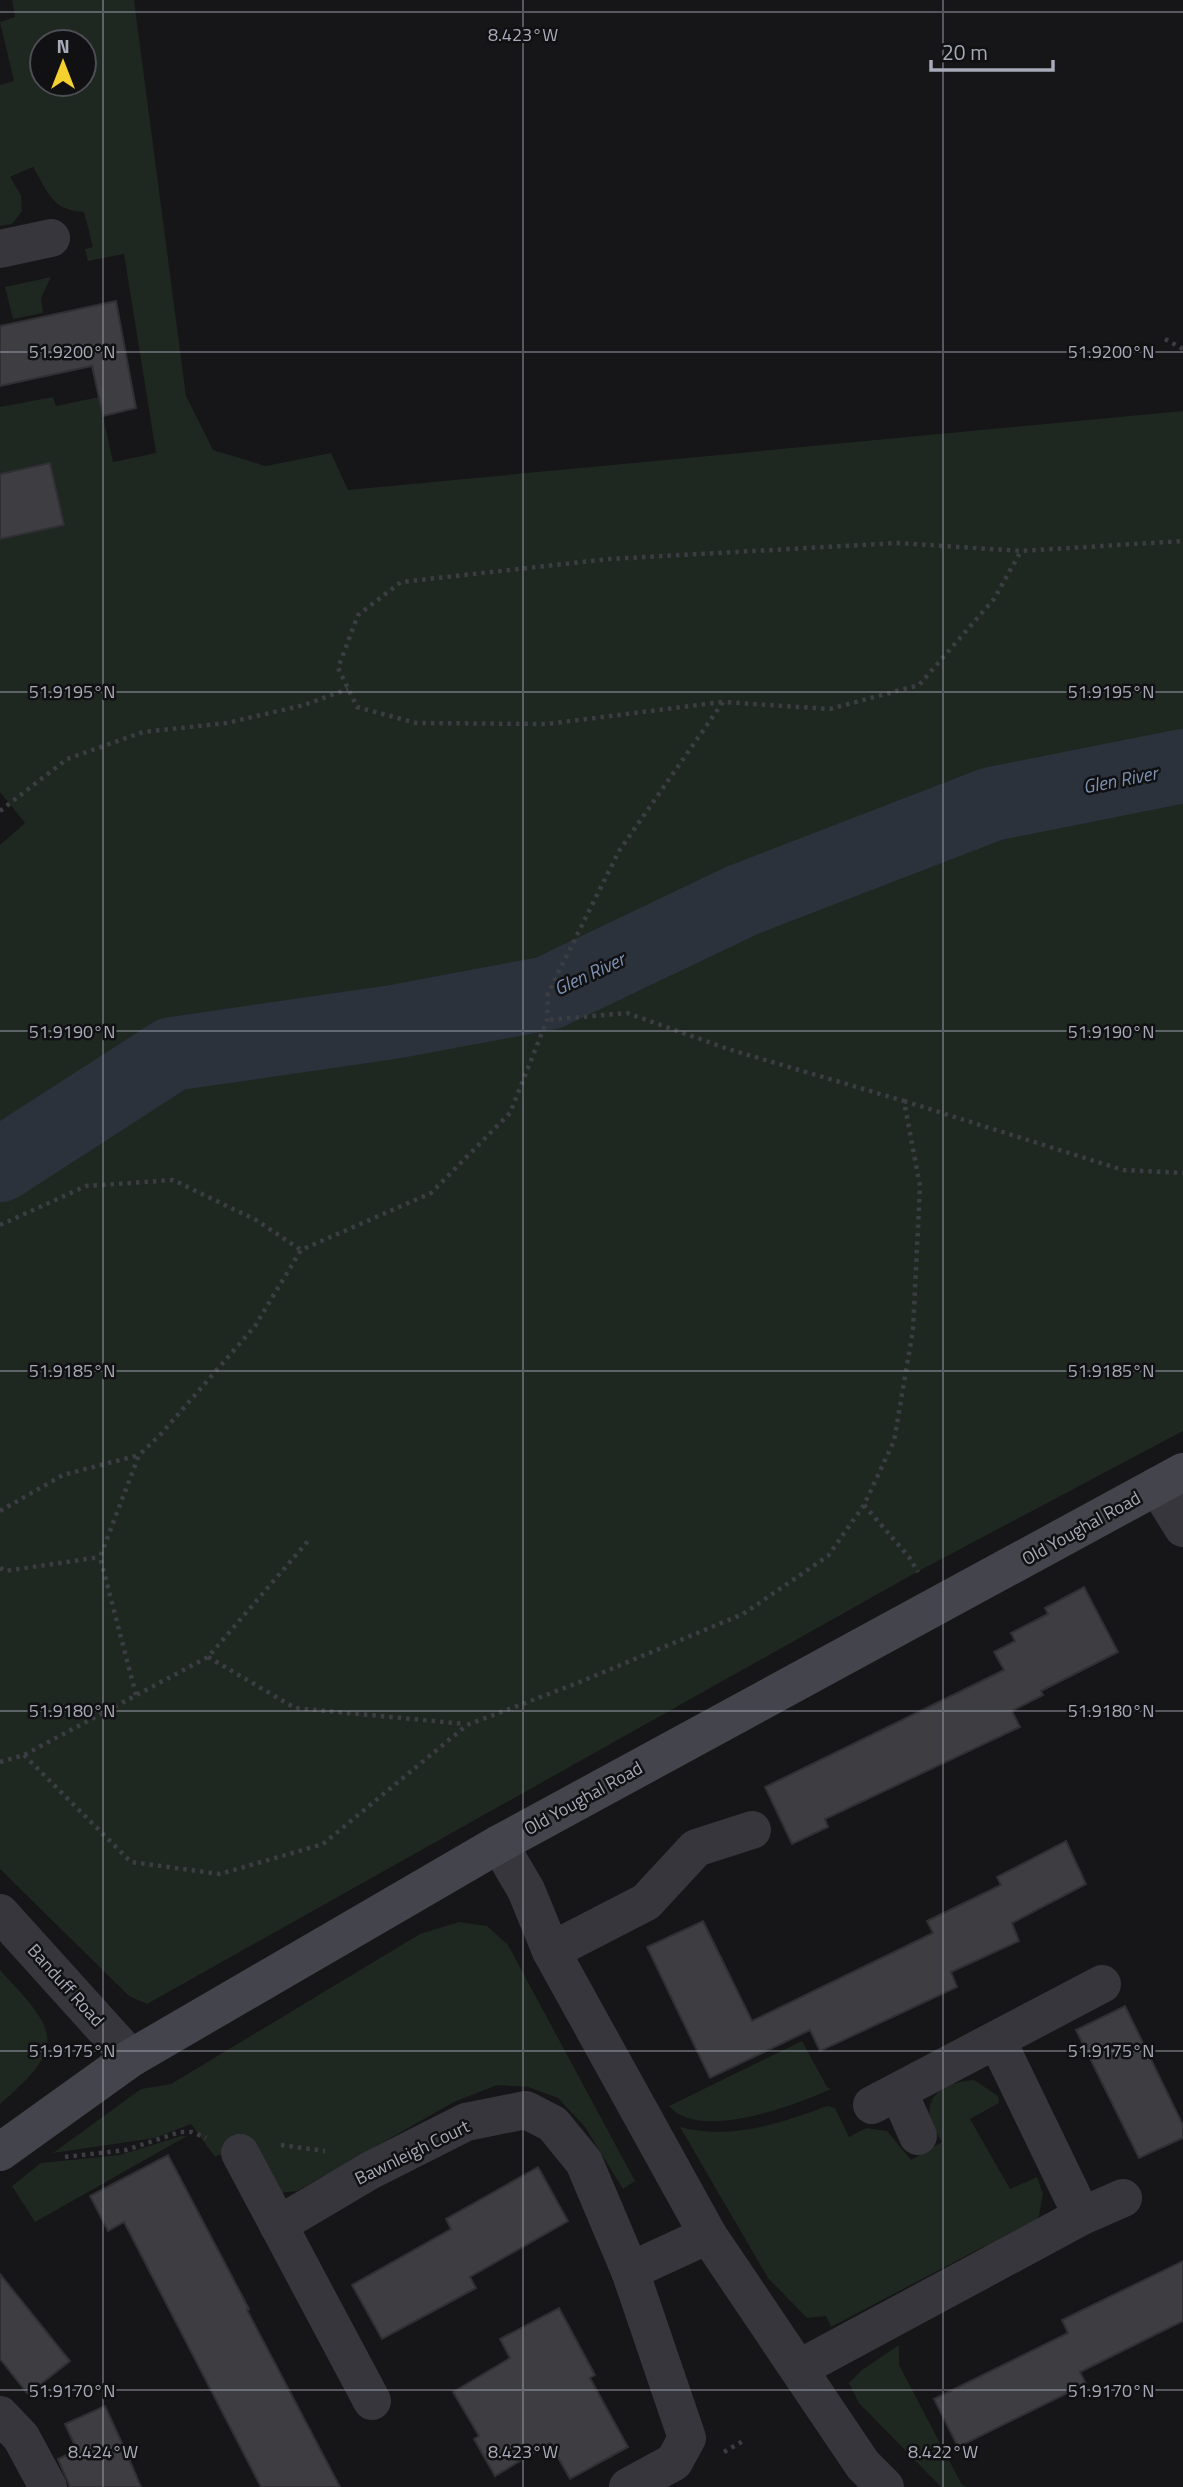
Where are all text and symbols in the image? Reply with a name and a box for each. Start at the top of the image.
text: 8.423°W [488,21,558,48]
north arrow [28,28,98,98]
scale bar [931,28,1054,72]
text: N [56,31,70,60]
text: 20 m [942,36,988,68]
text: 51.9200°N [29,338,115,365]
text: 51.9200°N [1068,338,1154,365]
text: 51.9195°N [29,678,115,705]
text: 51.9195°N [1068,678,1154,705]
water label: Glen River [1080,757,1162,800]
water label: Glen River [549,943,631,1002]
text: 51.9190°N [29,1018,115,1045]
text: 51.9190°N [1068,1018,1154,1045]
text: 51.9185°N [29,1357,115,1384]
text: 51.9185°N [1068,1357,1154,1384]
street label: Old Youghal Road [1017,1484,1145,1572]
text: 51.9180°N [29,1697,115,1724]
text: 51.9180°N [1068,1697,1154,1724]
street label: Old Youghal Road [519,1754,647,1842]
street label: Banduff Road [21,1937,111,2033]
text: 51.9175°N [29,2037,115,2064]
text: 51.9175°N [1068,2037,1154,2064]
street label: Bawnleigh Court [350,2112,475,2191]
text: 51.9170°N [29,2377,115,2404]
text: 51.9170°N [1068,2377,1154,2404]
text: 8.424°W [68,2438,138,2465]
text: 8.423°W [488,2438,558,2465]
text: 8.422°W [908,2438,978,2465]

